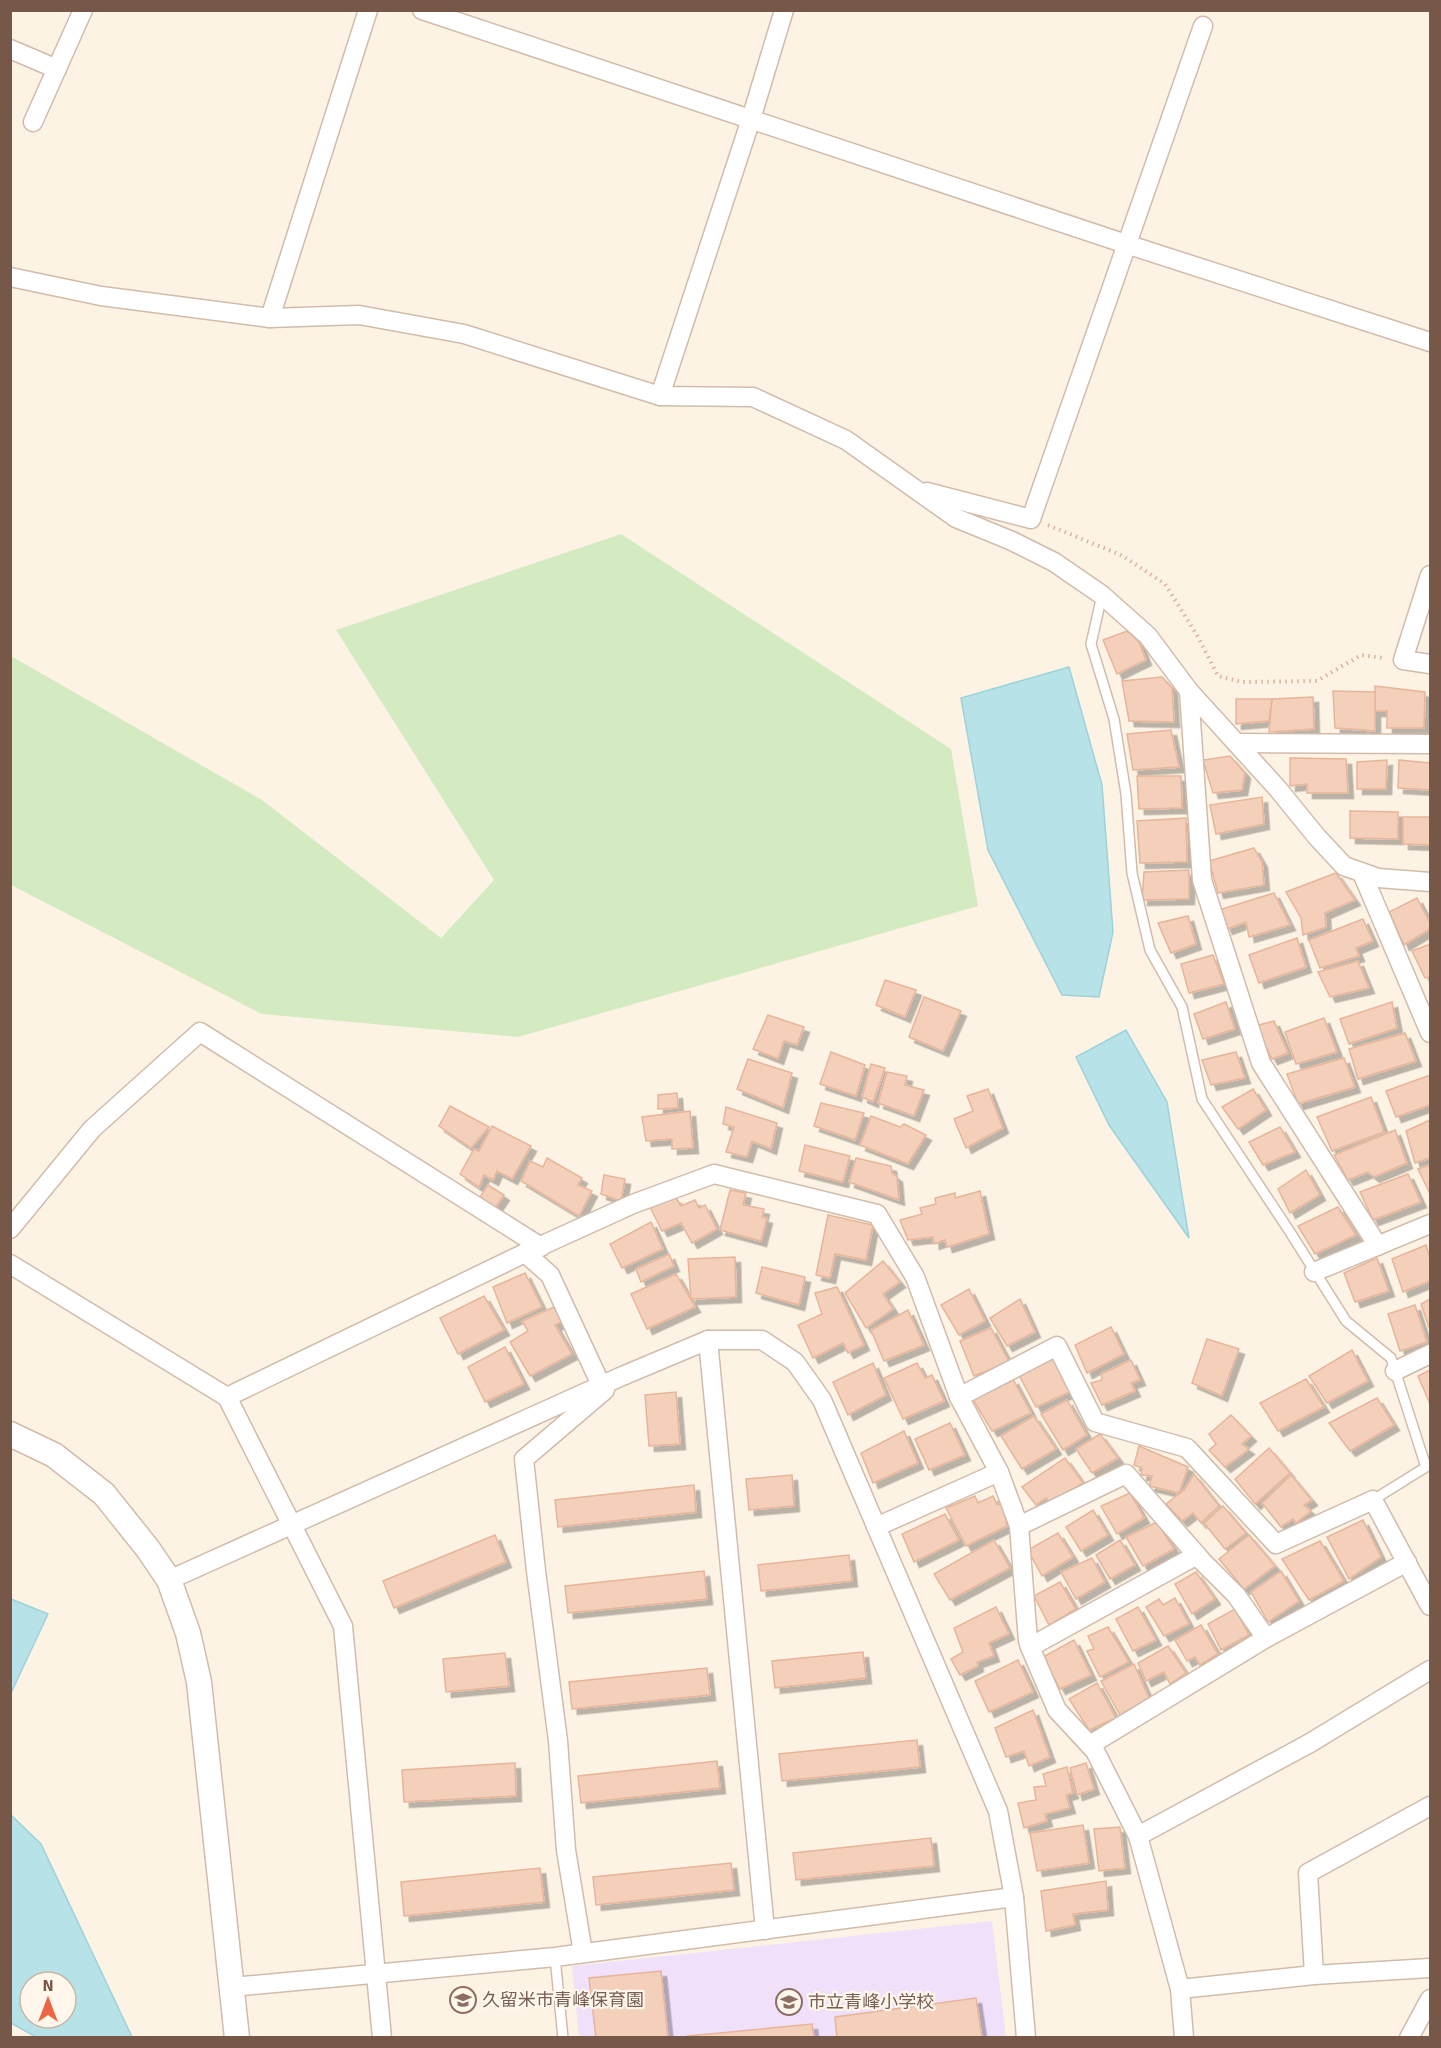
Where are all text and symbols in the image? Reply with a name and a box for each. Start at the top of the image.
north arrow [18,1970,78,2030]
text: N [42,1976,54,1996]
school or university icon: 久留米市青峰保育園 [448,1985,478,2015]
school or university icon: 市立青峰小学校 [774,1987,804,2017]
place label: 久留米市青峰保育園 [482,1989,644,2011]
place label: 市立青峰小学校 [808,1991,934,2013]

